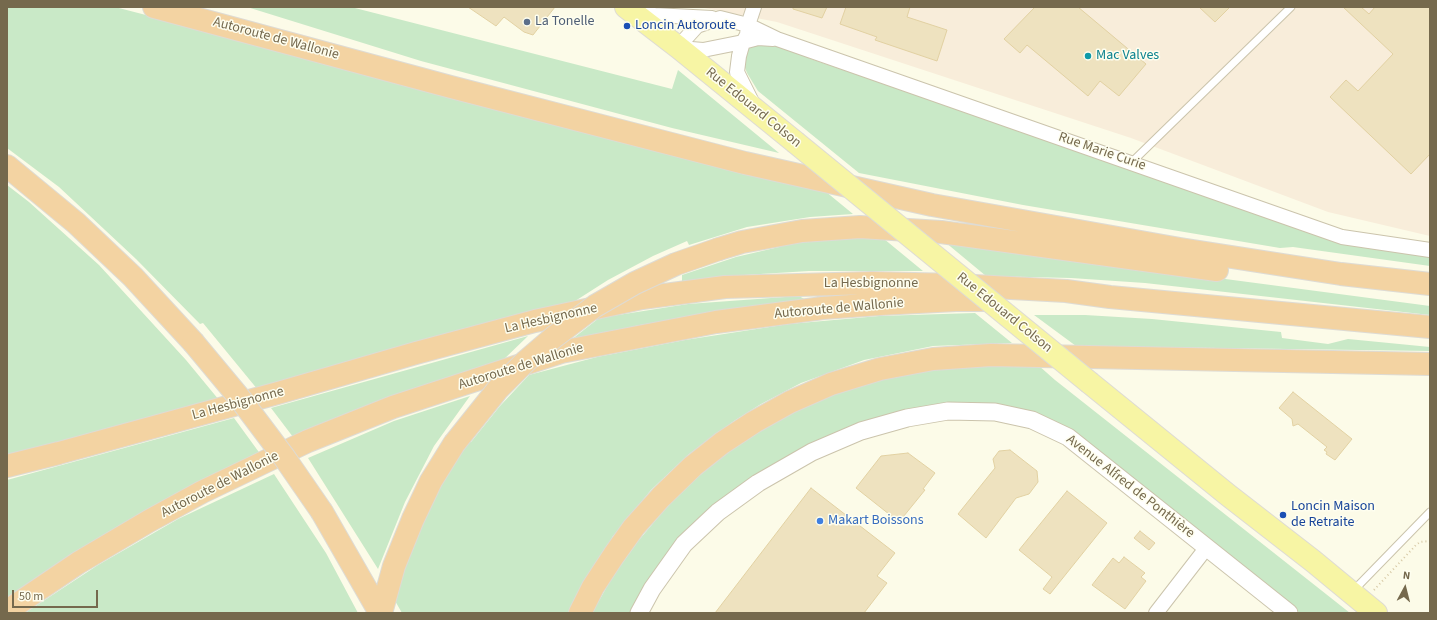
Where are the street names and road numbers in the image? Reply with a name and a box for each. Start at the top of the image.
street label: Autoroute de Wallonie [211,14,341,64]
street label: Rue Edouard Colson [702,64,804,152]
street label: Rue Marie Curie [1056,129,1148,175]
street label: Rue Edouard Colson [953,269,1055,357]
street label: La Hesbignonne [824,276,918,292]
street label: Autoroute de Wallonie [774,295,904,323]
street label: La Hesbignonne [503,300,599,338]
street label: Autoroute de Wallonie [457,340,585,394]
street label: La Hesbignonne [190,384,286,424]
street label: Avenue Alfred de Ponthière [1063,432,1197,542]
street label: Autoroute de Wallonie [158,448,282,522]

